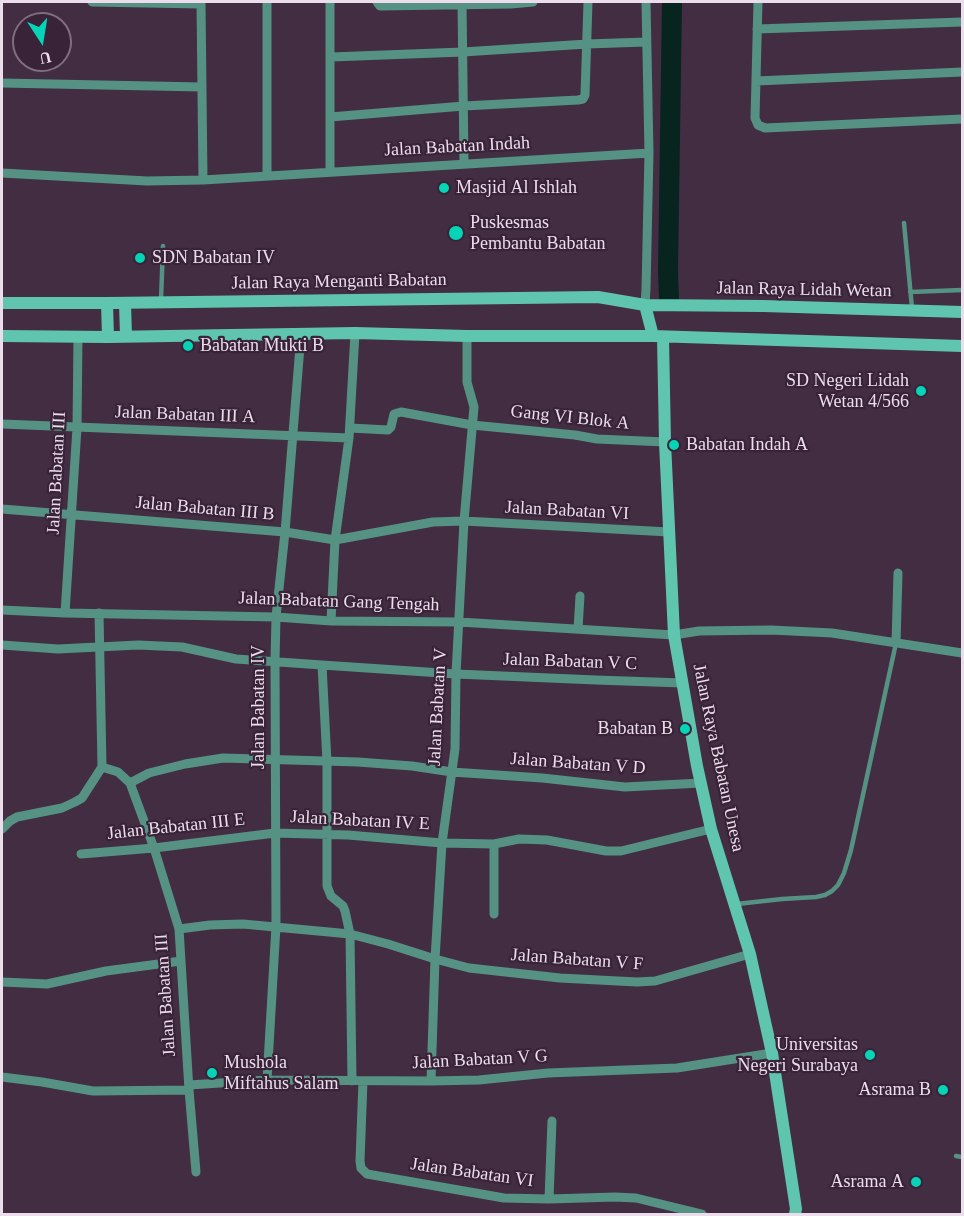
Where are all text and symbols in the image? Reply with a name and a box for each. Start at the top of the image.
north arrow [12,12,72,72]
text: U [38,49,53,68]
street label: Jalan Babatan Indah [384,132,530,162]
place label: Masjid Al Ishlah [456,177,577,199]
marker: Masjid Al Ishlah [437,181,451,195]
place label: Puskesmas Pembantu Babatan [470,212,605,254]
marker: Puskesmas Pembantu Babatan [447,224,465,242]
place label: SDN Babatan IV [152,247,275,269]
marker: SDN Babatan IV [133,251,147,265]
street label: Jalan Raya Menganti Babatan [231,269,447,295]
street label: Jalan Raya Lidah Wetan [716,278,892,302]
place label: Babatan Mukti B [200,335,324,357]
marker: Babatan Mukti B [181,339,195,353]
place label: SD Negeri Lidah Wetan 4/566 [786,370,909,412]
marker: SD Negeri Lidah Wetan 4/566 [914,384,928,398]
street label: Gang VI Blok A [509,401,631,435]
street label: Jalan Babatan III A [114,402,256,428]
street label: Jalan Babatan III [43,411,71,535]
place label: Babatan Indah A [686,434,808,456]
marker: Babatan Indah A [667,438,681,452]
street label: Jalan Babatan III B [135,492,275,526]
street label: Jalan Babatan VI [505,497,629,525]
street label: Jalan Babatan Gang Tengah [238,588,440,616]
street label: Jalan Babatan IV [248,645,270,769]
street label: Jalan Babatan V [424,648,452,766]
street label: Jalan Babatan V C [502,649,638,675]
street label: Jalan Raya Babatan Unesa [688,662,748,854]
place label: Babatan B [598,718,673,740]
marker: Babatan B [678,722,692,736]
street label: Jalan Babatan V D [510,749,646,779]
street label: Jalan Babatan IV E [290,807,430,835]
street label: Jalan Babatan III E [106,809,246,845]
street label: Jalan Babatan III [151,933,181,1057]
street label: Jalan Babatan V F [510,945,644,975]
place label: Universitas Negeri Surabaya [738,1034,858,1076]
street label: Jalan Babatan V G [412,1046,548,1074]
marker: Universitas Negeri Surabaya [863,1048,877,1062]
place label: Mushola Miftahus Salam [224,1052,338,1094]
marker: Mushola Miftahus Salam [205,1066,219,1080]
place label: Asrama B [859,1079,931,1101]
marker: Asrama B [936,1083,950,1097]
street label: Jalan Babatan VI [409,1154,535,1192]
place label: Asrama A [831,1171,904,1193]
marker: Asrama A [909,1175,923,1189]

